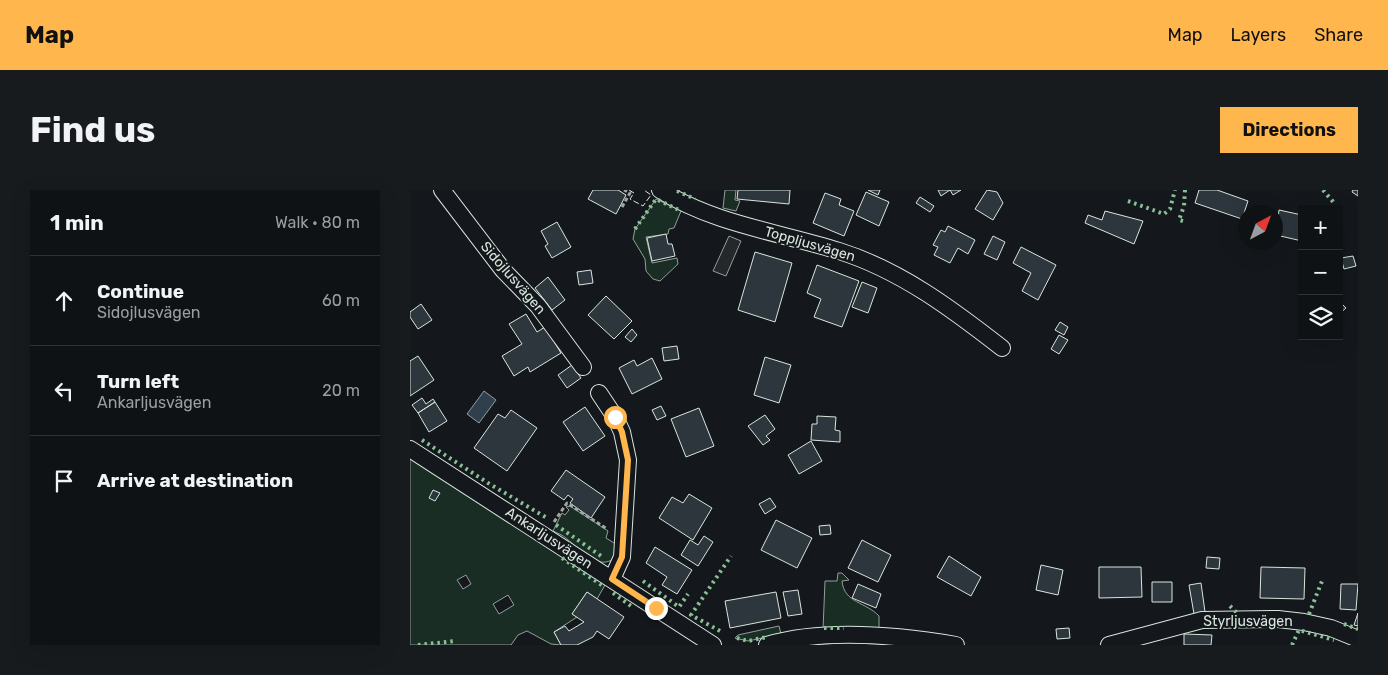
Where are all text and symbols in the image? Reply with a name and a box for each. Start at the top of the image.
text: Map [25,21,74,49]
text: Map [1168,24,1203,46]
text: Layers [1231,24,1286,46]
text: Share [1314,24,1363,46]
button: Directions [1220,107,1358,153]
text: Find us [30,109,155,151]
north arrow [1238,205,1283,250]
map controls [1298,205,1343,340]
button: + [1298,205,1343,250]
text: 1 min [50,210,104,235]
text: Walk · 80 m [275,213,360,232]
street label: Toppljusvägen [763,223,857,265]
street label: Sidojlusvägen [477,238,549,318]
button: − [1298,250,1343,295]
text: Continue [97,280,184,303]
icon: ahead [50,287,78,315]
text: 60 m [322,291,360,310]
button: layers [1298,295,1343,340]
text: Sidojlusvägen [97,303,201,322]
text: Turn left [97,370,179,393]
icon: left [50,377,78,405]
text: 20 m [322,381,360,400]
text: Ankarljusvägen [97,393,211,412]
route start [604,406,627,429]
icon: arrive [50,467,78,495]
text: Arrive at destination [97,469,293,492]
street label: Ankarljusvägen [502,504,596,572]
route end [645,597,668,620]
street label: Styrljusvägen [1203,613,1293,630]

